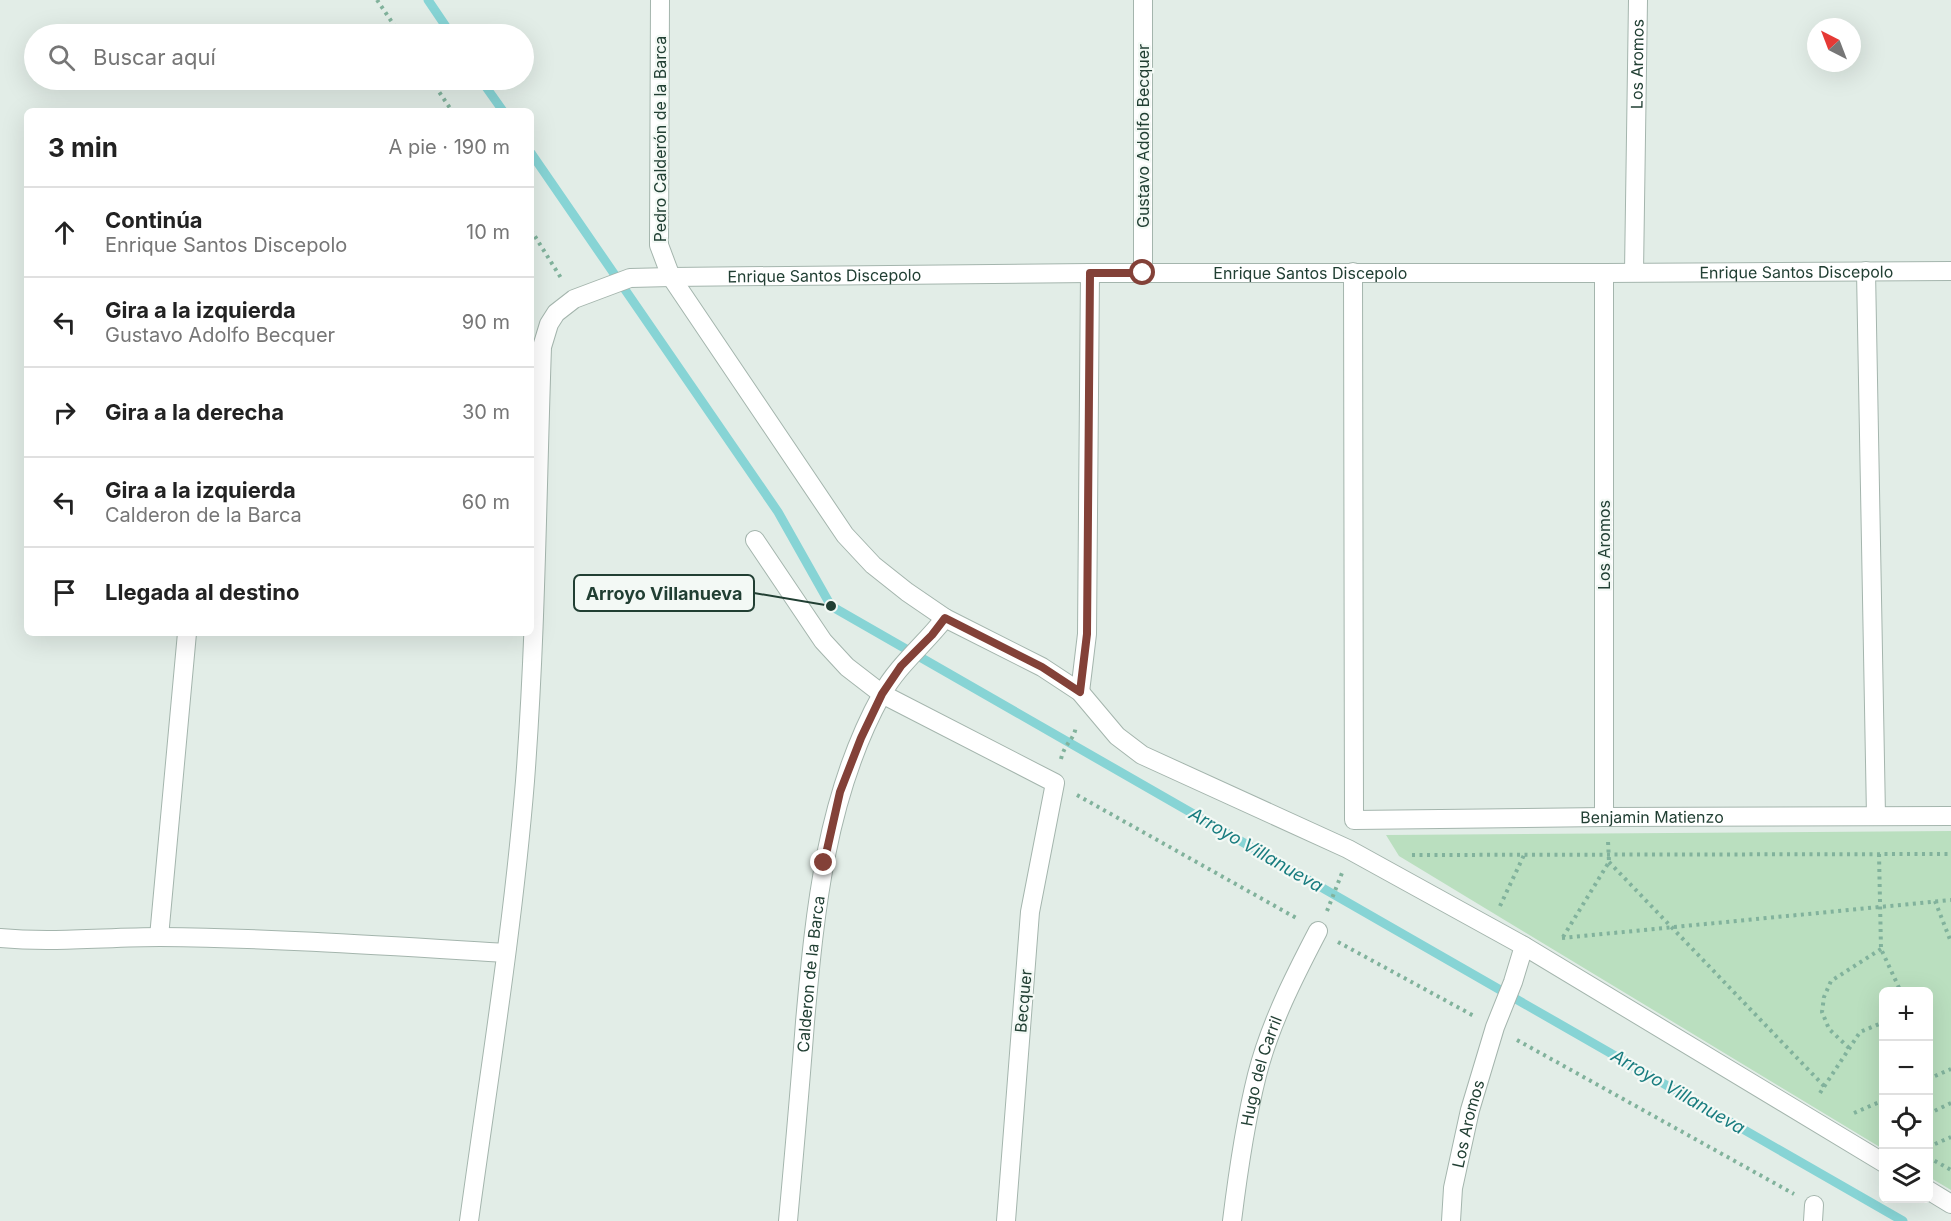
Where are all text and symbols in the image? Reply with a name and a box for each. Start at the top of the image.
north arrow [1807,18,1861,72]
street label: Los Aromos [1626,19,1648,109]
search box [24,24,534,90]
street label: Pedro Calderón de la Barca [650,36,670,242]
icon: search [45,41,78,74]
text: Buscar aquí [93,44,216,70]
street label: Gustavo Adolfo Becquer [1133,44,1153,228]
text: 3 min [48,132,118,163]
text: A pie · 190 m [389,135,510,159]
text: Continúa [105,207,203,233]
icon: ahead [48,216,81,249]
text: 10 m [466,220,510,244]
text: Enrique Santos Discepolo [105,233,347,257]
route start [1129,259,1155,285]
street label: Enrique Santos Discepolo [1699,261,1893,282]
street label: Enrique Santos Discepolo [1213,263,1407,283]
street label: Enrique Santos Discepolo [727,265,921,286]
text: Gira a la izquierda [105,297,296,323]
icon: left [48,306,81,339]
text: 90 m [462,310,510,334]
text: Gustavo Adolfo Becquer [105,323,335,347]
icon: right [48,396,81,429]
text: Gira a la derecha [105,399,284,425]
text: 30 m [462,400,510,424]
text: Gira a la izquierda [105,477,296,503]
icon: left [48,486,81,519]
text: 60 m [462,490,510,514]
street label: Los Aromos [1594,500,1614,590]
text: Calderon de la Barca [105,503,302,527]
callout: Arroyo Villanueva [574,575,754,611]
icon: arrive [48,576,81,609]
text: Llegada al destino [105,579,299,605]
text: Arroyo Villanueva [586,583,742,604]
water label: Arroyo Villanueva [1185,802,1327,896]
street label: Benjamin Matienzo [1580,807,1724,827]
route end [810,849,836,875]
street label: Calderon de la Barca [793,894,829,1053]
street label: Becquer [1010,968,1036,1034]
map controls [1879,987,1933,1203]
button: + [1879,987,1933,1041]
street label: Hugo del Carril [1236,1013,1286,1128]
button: − [1879,1041,1933,1095]
water label: Arroyo Villanueva [1607,1044,1749,1138]
street label: Los Aromos [1448,1077,1489,1170]
button: locate [1879,1095,1933,1149]
button: layers [1879,1149,1933,1203]

